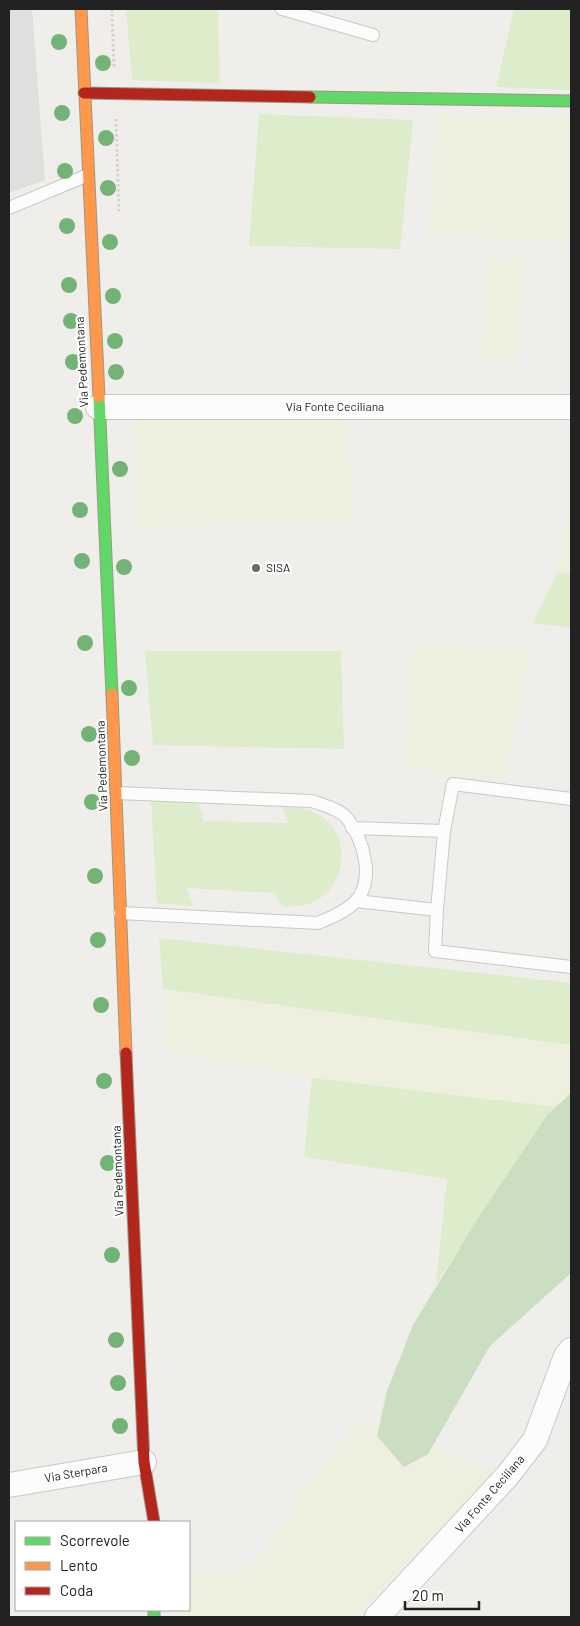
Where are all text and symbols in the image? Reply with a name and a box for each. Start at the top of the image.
street label: Via Pedemontana [72,316,90,408]
street label: Via Fonte Ceciliana [286,399,384,413]
place label: SISA [266,560,290,574]
marker: SISA [250,562,262,574]
street label: Via Pedemontana [92,720,110,812]
street label: Via Pedemontana [108,1125,126,1217]
street label: Via Fonte Ceciliana [452,1452,527,1535]
street label: Via Sterpara [43,1460,108,1484]
legend [15,1521,190,1611]
text: Scorrevole [60,1531,130,1549]
text: Lento [60,1556,98,1574]
scale bar [405,1578,479,1610]
text: Coda [60,1581,93,1599]
text: 20 m [412,1586,444,1604]

